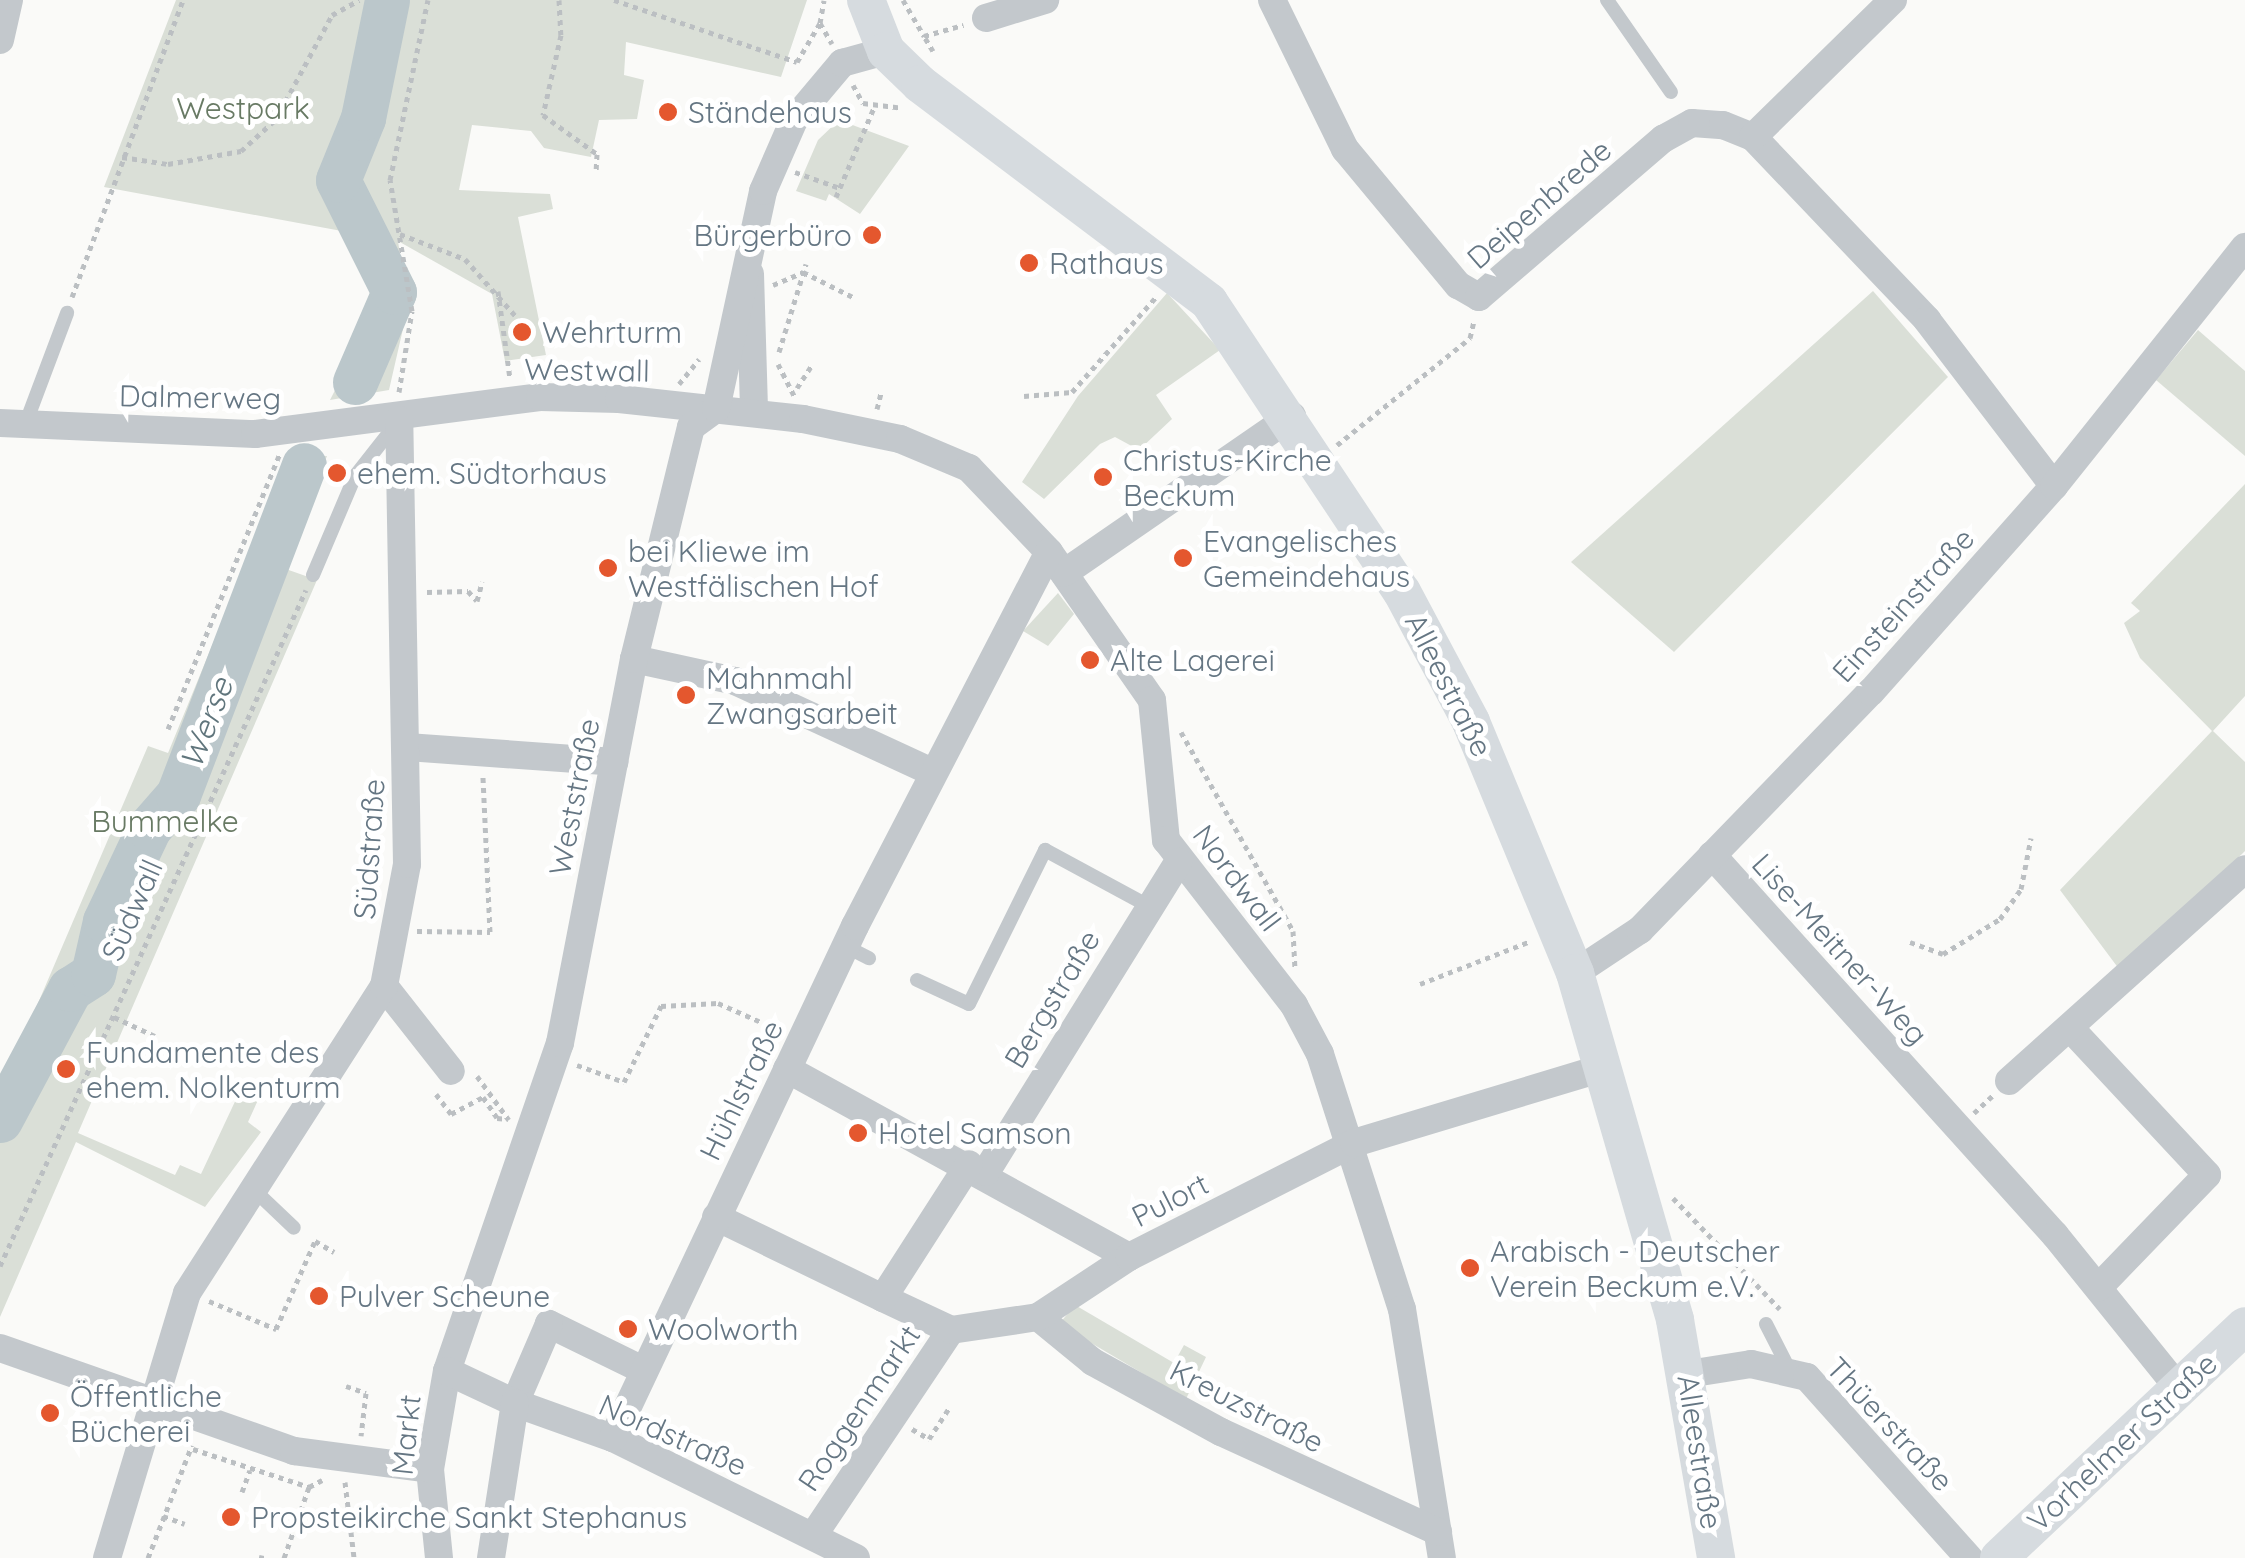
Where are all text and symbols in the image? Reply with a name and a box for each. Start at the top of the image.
park label: Westpark [176,90,310,126]
place label: Ständehaus [688,94,852,130]
marker: Ständehaus [657,101,679,123]
street label: Deipenbrede [1460,132,1618,276]
place label: Bürgerbüro [693,217,852,253]
marker: Bürgerbüro [861,224,883,246]
place label: Rathaus [1049,245,1164,281]
marker: Rathaus [1018,252,1040,274]
place label: Wehrturm [542,314,682,350]
marker: Wehrturm [511,321,533,343]
street label: Westwall [524,351,650,389]
street label: Dalmerweg [119,378,281,416]
place label: Christus-Kirche Beckum [1123,442,1332,512]
place label: ehem. Südtorhaus [357,455,607,491]
marker: ehem. Südtorhaus [326,462,348,484]
marker: Christus-Kirche Beckum [1092,466,1114,488]
street label: Einsteinstraße [1825,521,1981,689]
place label: Evangelisches Gemeindehaus [1203,523,1410,594]
place label: bei Kliewe im Westfälischen Hof [628,533,879,604]
marker: Evangelisches Gemeindehaus [1172,547,1194,569]
marker: bei Kliewe im Westfälischen Hof [597,557,619,579]
street label: Alleestraße [1398,608,1500,762]
place label: Alte Lagerei [1110,642,1275,678]
marker: Alte Lagerei [1079,649,1101,671]
place label: Mahnmahl Zwangsarbeit [706,660,898,730]
water label: Werse [171,672,241,774]
marker: Mahnmahl Zwangsarbeit [675,684,697,706]
street label: Weststraße [541,715,607,879]
street label: Südstraße [346,777,392,921]
park label: Bummelke [91,803,239,839]
street label: Nordwall [1185,818,1289,938]
street label: Lise-Meitner-Weg [1745,846,1935,1052]
street label: Südwall [94,854,170,966]
street label: Bergstraße [997,923,1107,1075]
street label: Hühlstraße [692,1014,790,1166]
place label: Fundamente des ehem. Nolkenturm [86,1034,341,1104]
marker: Fundamente des ehem. Nolkenturm [55,1058,77,1080]
place label: Hotel Samson [878,1115,1072,1151]
marker: Hotel Samson [847,1122,869,1144]
street label: Pulort [1126,1166,1214,1234]
place label: Arabisch - Deutscher Verein Beckum e.V. [1490,1233,1780,1304]
marker: Arabisch - Deutscher Verein Beckum e.V. [1459,1257,1481,1279]
place label: Pulver Scheune [339,1278,550,1314]
marker: Pulver Scheune [308,1285,330,1307]
place label: Woolworth [648,1311,799,1347]
marker: Woolworth [617,1318,639,1340]
street label: Roggenmarkt [790,1318,928,1498]
street label: Vorhelmer Straße [2020,1345,2224,1539]
street label: Thüerstraße [1819,1350,1961,1498]
street label: Kreuzstraße [1164,1352,1330,1460]
street label: Alleestraße [1670,1372,1730,1532]
place label: Öffentliche Bücherei [70,1378,222,1448]
street label: Nordstraße [594,1386,752,1484]
street label: Markt [384,1393,428,1477]
marker: Öffentliche Bücherei [39,1402,61,1424]
place label: Propsteikirche Sankt Stephanus [251,1499,687,1535]
marker: Propsteikirche Sankt Stephanus [220,1506,242,1528]

